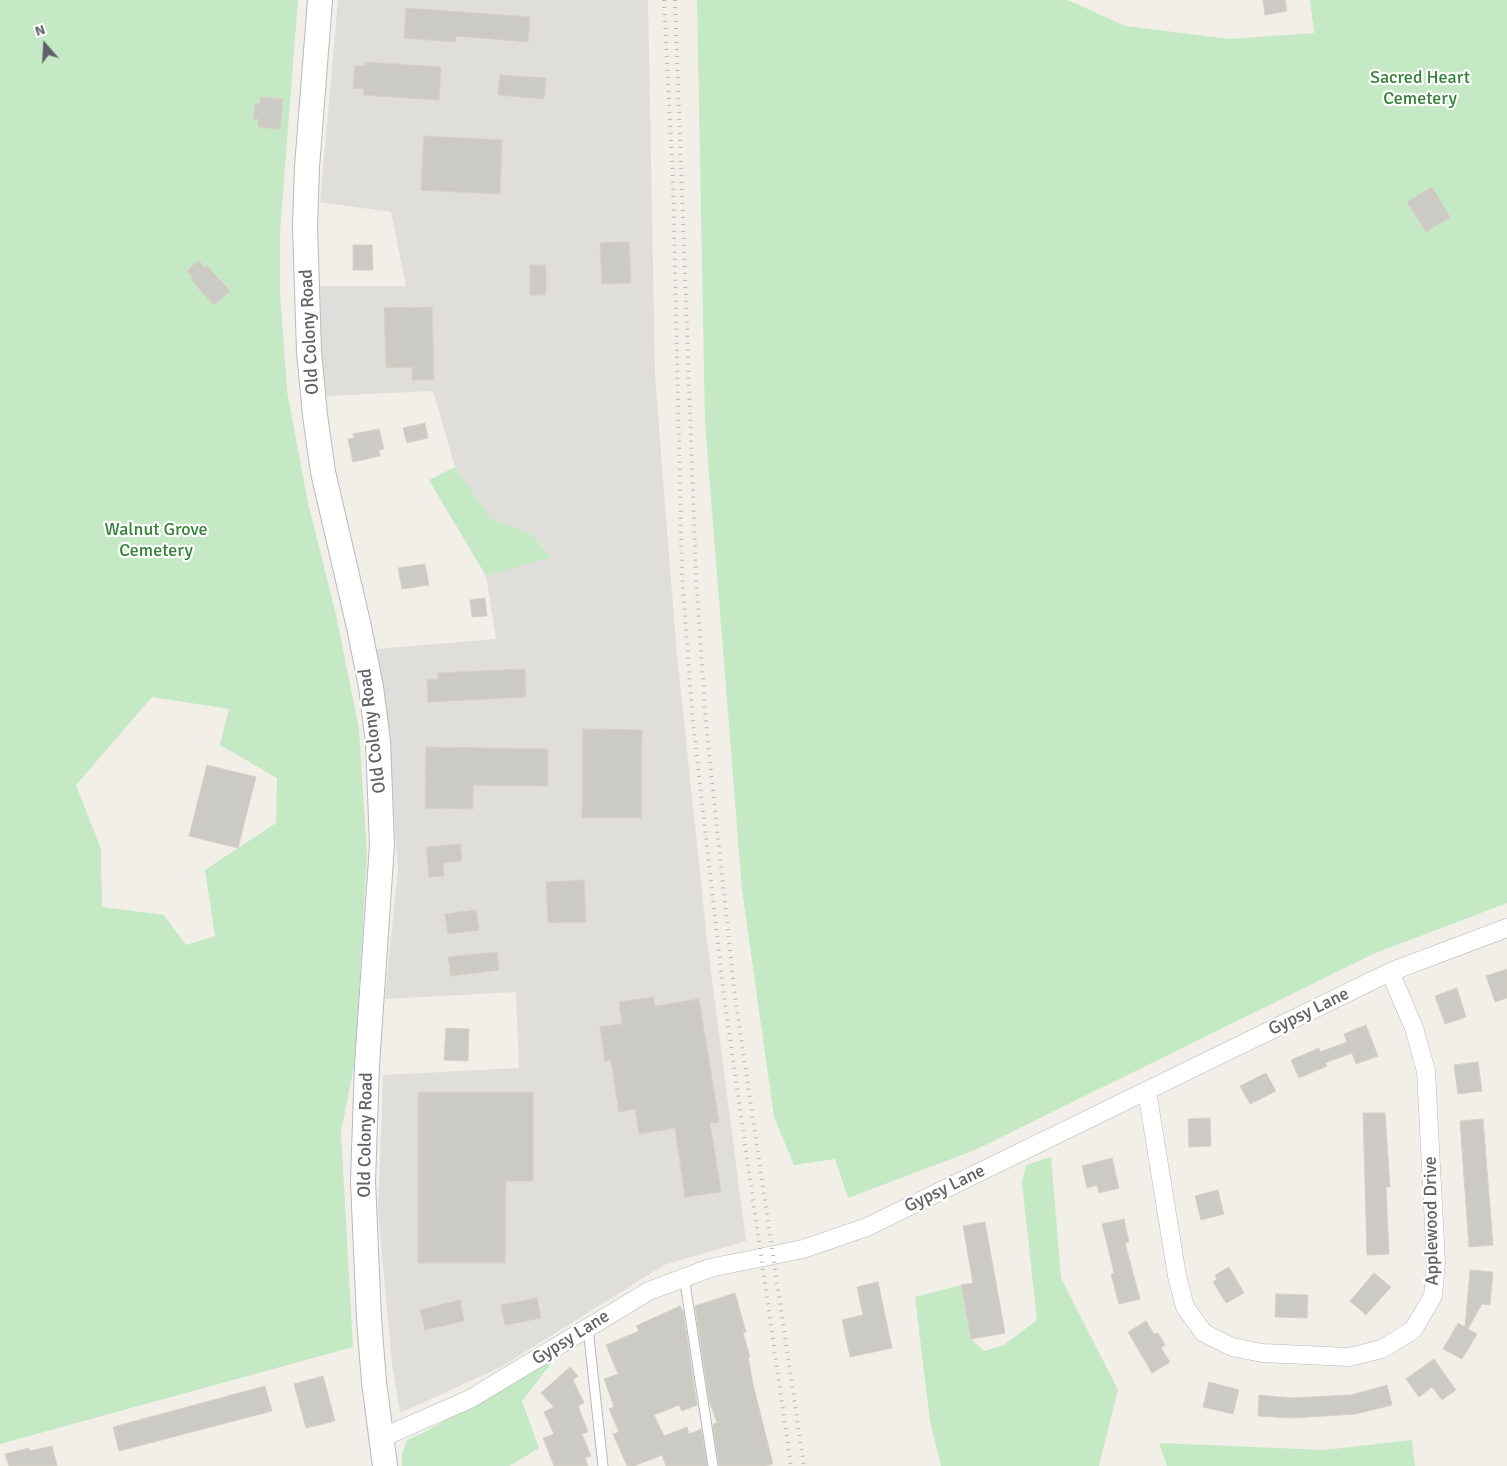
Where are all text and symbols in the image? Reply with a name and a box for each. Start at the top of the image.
north arrow [20,20,70,70]
text: N [33,21,47,40]
park label: Sacred Heart Cemetery [1370,67,1470,110]
street label: Old Colony Road [296,269,324,395]
park label: Walnut Grove Cemetery [105,519,207,562]
street label: Old Colony Road [355,667,391,795]
street label: Gypsy Lane [1265,983,1353,1041]
street label: Old Colony Road [354,1072,378,1198]
street label: Applewood Drive [1420,1156,1444,1286]
street label: Gypsy Lane [901,1160,989,1218]
street label: Gypsy Lane [528,1306,614,1370]

